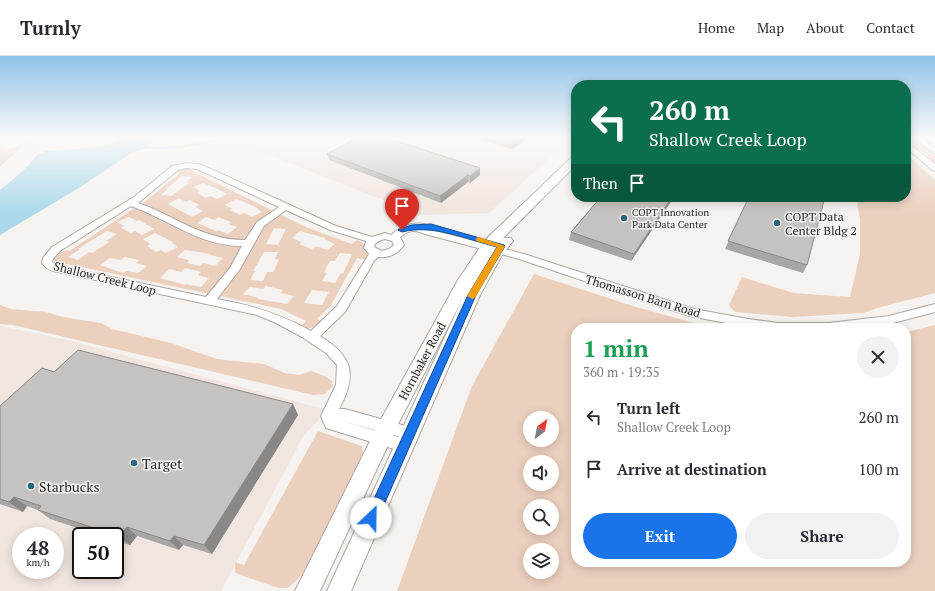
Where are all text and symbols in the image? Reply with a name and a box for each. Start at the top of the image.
text: Turnly [20,15,81,40]
text: Home [698,18,735,37]
text: Map [757,18,784,37]
text: About [806,18,844,37]
text: Contact [866,18,915,37]
text: 260 m [649,91,730,128]
icon: left [583,96,635,148]
text: Shallow Creek Loop [649,127,807,151]
icon: arrive [626,172,648,194]
text: Then [583,173,618,193]
pin [385,189,419,230]
icon: arrive [391,195,413,217]
place label: COPT Innovation Park Data Center [632,206,709,231]
place label: COPT Data Center Bldg 2 [785,209,857,238]
marker: COPT Innovation Park Data Center [619,213,629,223]
marker: COPT Data Center Bldg 2 [772,218,782,228]
street label: Shallow Creek Loop [52,258,158,298]
street label: Thomasson Barn Road [584,271,703,321]
street label: Hornbaker Road [395,319,449,403]
text: 1 min [583,332,649,364]
button: close [857,336,899,378]
text: 360 m · 19:35 [583,363,660,381]
text: Turn left [617,398,681,418]
icon: left [583,406,605,428]
text: 260 m [858,407,899,427]
north arrow [523,411,559,447]
map controls [523,411,559,579]
text: Shallow Creek Loop [617,418,731,436]
place label: Target [142,454,183,473]
button: sound [523,455,559,491]
marker: Target [129,458,139,468]
icon: arrive [583,458,605,480]
text: Arrive at destination [617,459,767,479]
text: 100 m [858,459,899,479]
place label: Starbucks [39,477,100,496]
marker: Starbucks [26,481,36,491]
position arrow [350,497,392,539]
button: search [523,499,559,535]
button: Exit [583,513,737,559]
button: Share [745,513,899,559]
speed limit sign: 50 [72,527,124,579]
text: 48 [27,534,49,561]
button: layers [523,543,559,579]
text: km/h [26,556,50,569]

